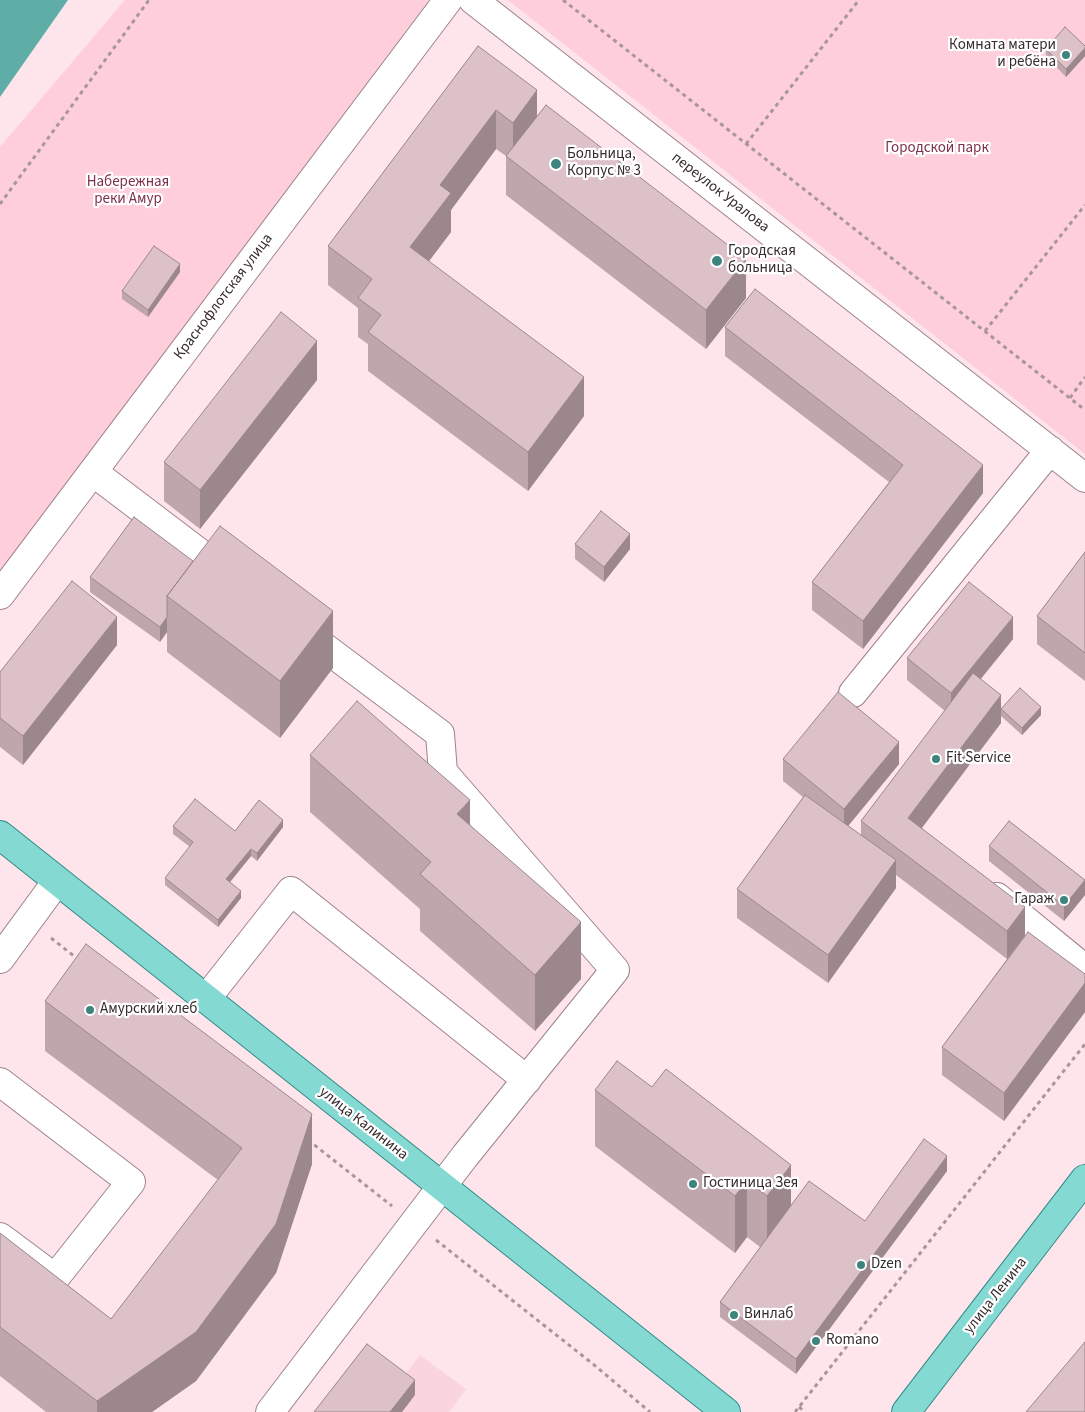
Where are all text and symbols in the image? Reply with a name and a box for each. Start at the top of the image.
place label: Комната матери и ребёна [949,37,1056,72]
marker: Комната матери и ребёна [1060,49,1072,61]
park label: Городской парк [885,140,989,158]
place label: Больница, Корпус № 3 [567,146,641,181]
street label: переулок Уралова [667,149,773,237]
marker: Больница, Корпус № 3 [549,157,563,171]
park label: Набережная реки Амур [87,174,169,209]
street label: Краснофлотская улица [171,230,277,364]
place label: Городская больница [728,243,796,278]
marker: Городская больница [710,254,724,268]
place label: Fit Service [946,750,1011,768]
marker: Fit Service [930,753,942,765]
place label: Гараж [1014,891,1054,909]
marker: Гараж [1058,894,1070,906]
place label: Амурский хлеб [100,1001,197,1019]
marker: Амурский хлеб [84,1004,96,1016]
street label: улица Калинина [315,1084,411,1164]
place label: Гостиница Зея [703,1175,798,1193]
marker: Гостиница Зея [687,1178,699,1190]
street label: улица Ленина [961,1254,1031,1338]
place label: Dzen [871,1256,902,1274]
marker: Dzen [855,1259,867,1271]
place label: Винлаб [744,1306,793,1324]
marker: Винлаб [728,1309,740,1321]
place label: Romano [826,1332,879,1350]
marker: Romano [810,1335,822,1347]

